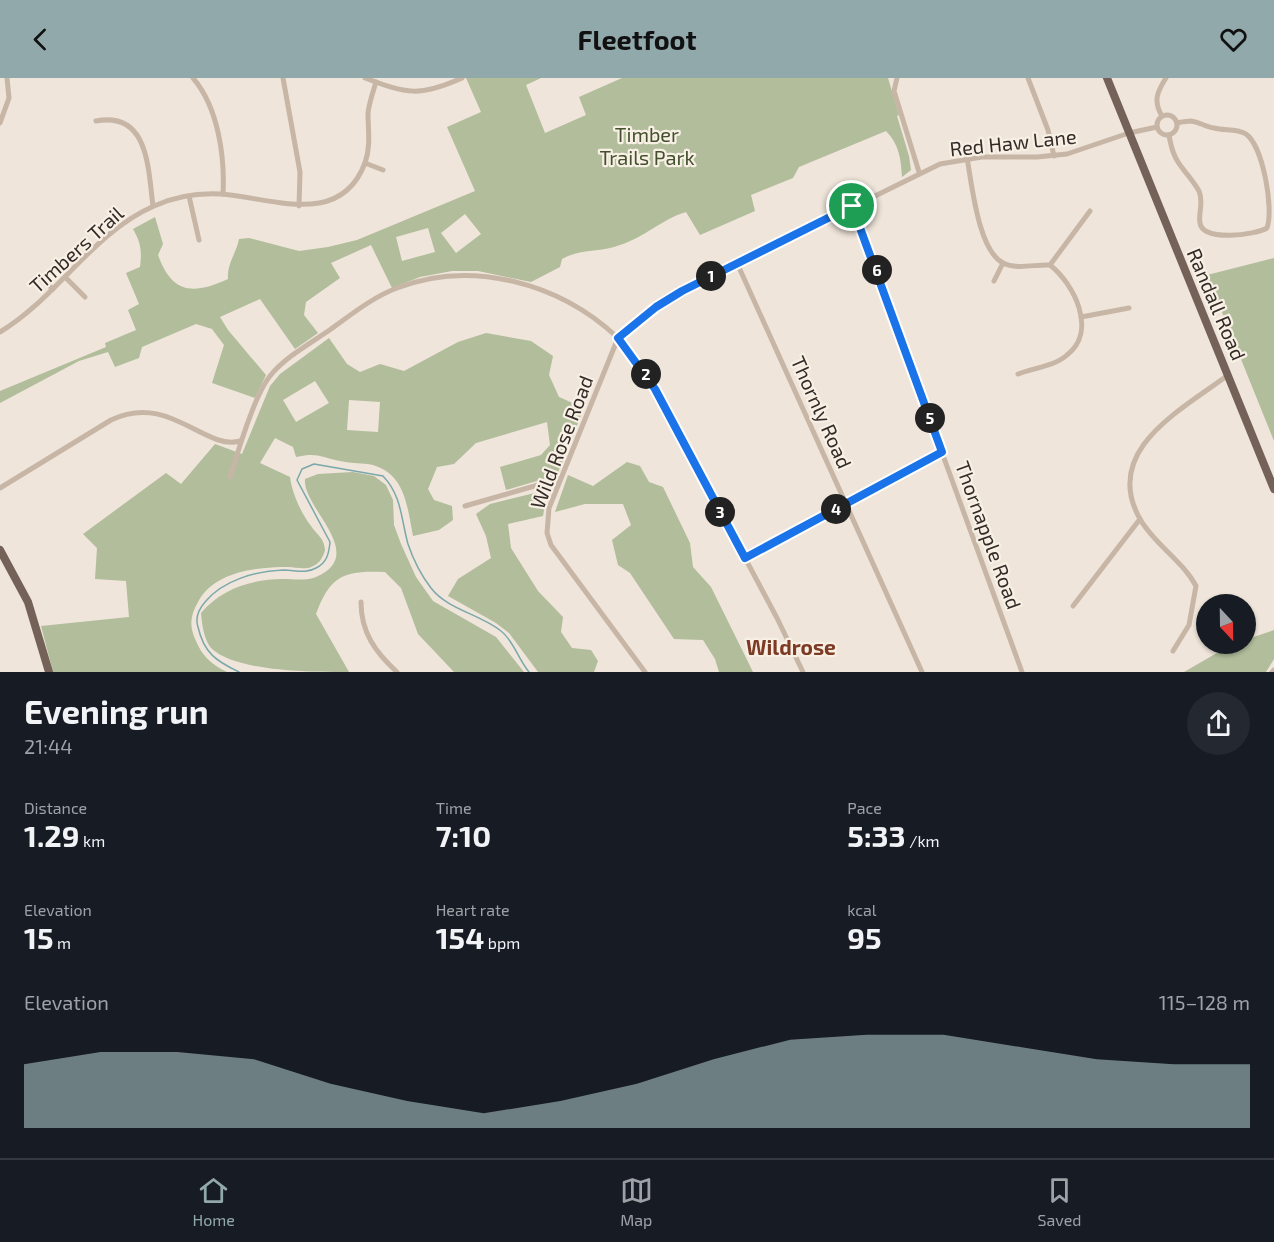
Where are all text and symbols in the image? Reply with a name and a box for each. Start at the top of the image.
icon: back [24,23,57,56]
text: Fleetfoot [577,23,697,55]
icon: heart [1217,23,1250,56]
park label: Timber Trails Park [599,122,695,169]
street label: Red Haw Lane [948,123,1078,161]
pin [826,180,877,231]
icon: arrive [835,189,868,222]
street label: Timbers Trail [24,201,128,297]
street label: Randall Road [1183,244,1251,364]
pin: 6 [862,255,892,285]
text: 6 [872,260,882,279]
pin: 1 [696,261,726,291]
text: 1 [708,266,714,285]
street label: Thornly Road [787,352,857,472]
pin: 2 [631,359,661,389]
text: 2 [641,364,651,383]
street label: Wild Rose Road [525,372,597,512]
pin: 5 [915,403,945,433]
text: 5 [926,408,934,427]
street label: Thornapple Road [951,458,1027,612]
pin: 4 [821,494,851,524]
pin: 3 [705,497,735,527]
text: 4 [831,499,841,518]
text: 3 [715,502,725,521]
north arrow [1196,594,1256,654]
map controls [1196,594,1256,654]
district label: Wildrose [746,634,836,659]
text: Evening run [24,691,209,731]
button: share [1187,692,1250,755]
text: 21:44 [24,734,73,758]
text: Distance [24,798,87,817]
text: Time [436,798,472,817]
text: Pace [847,798,882,817]
text: 1.29 [24,817,79,853]
text: 7:10 [436,817,491,853]
text: 5:33 [847,817,906,853]
text: km [79,831,105,850]
text: /km [906,831,940,850]
text: Elevation [24,900,92,919]
text: Heart rate [436,900,510,919]
text: kcal [847,900,877,919]
text: 15 [24,919,54,955]
text: 154 [436,919,484,955]
text: 95 [847,919,882,955]
text: m [54,933,71,952]
text: bpm [484,933,520,952]
text: Elevation [24,990,109,1014]
text: 115–128 m [1159,990,1250,1014]
tab: Home [192,1174,235,1229]
tab: Map [620,1174,653,1229]
tab: Saved [1038,1174,1082,1229]

